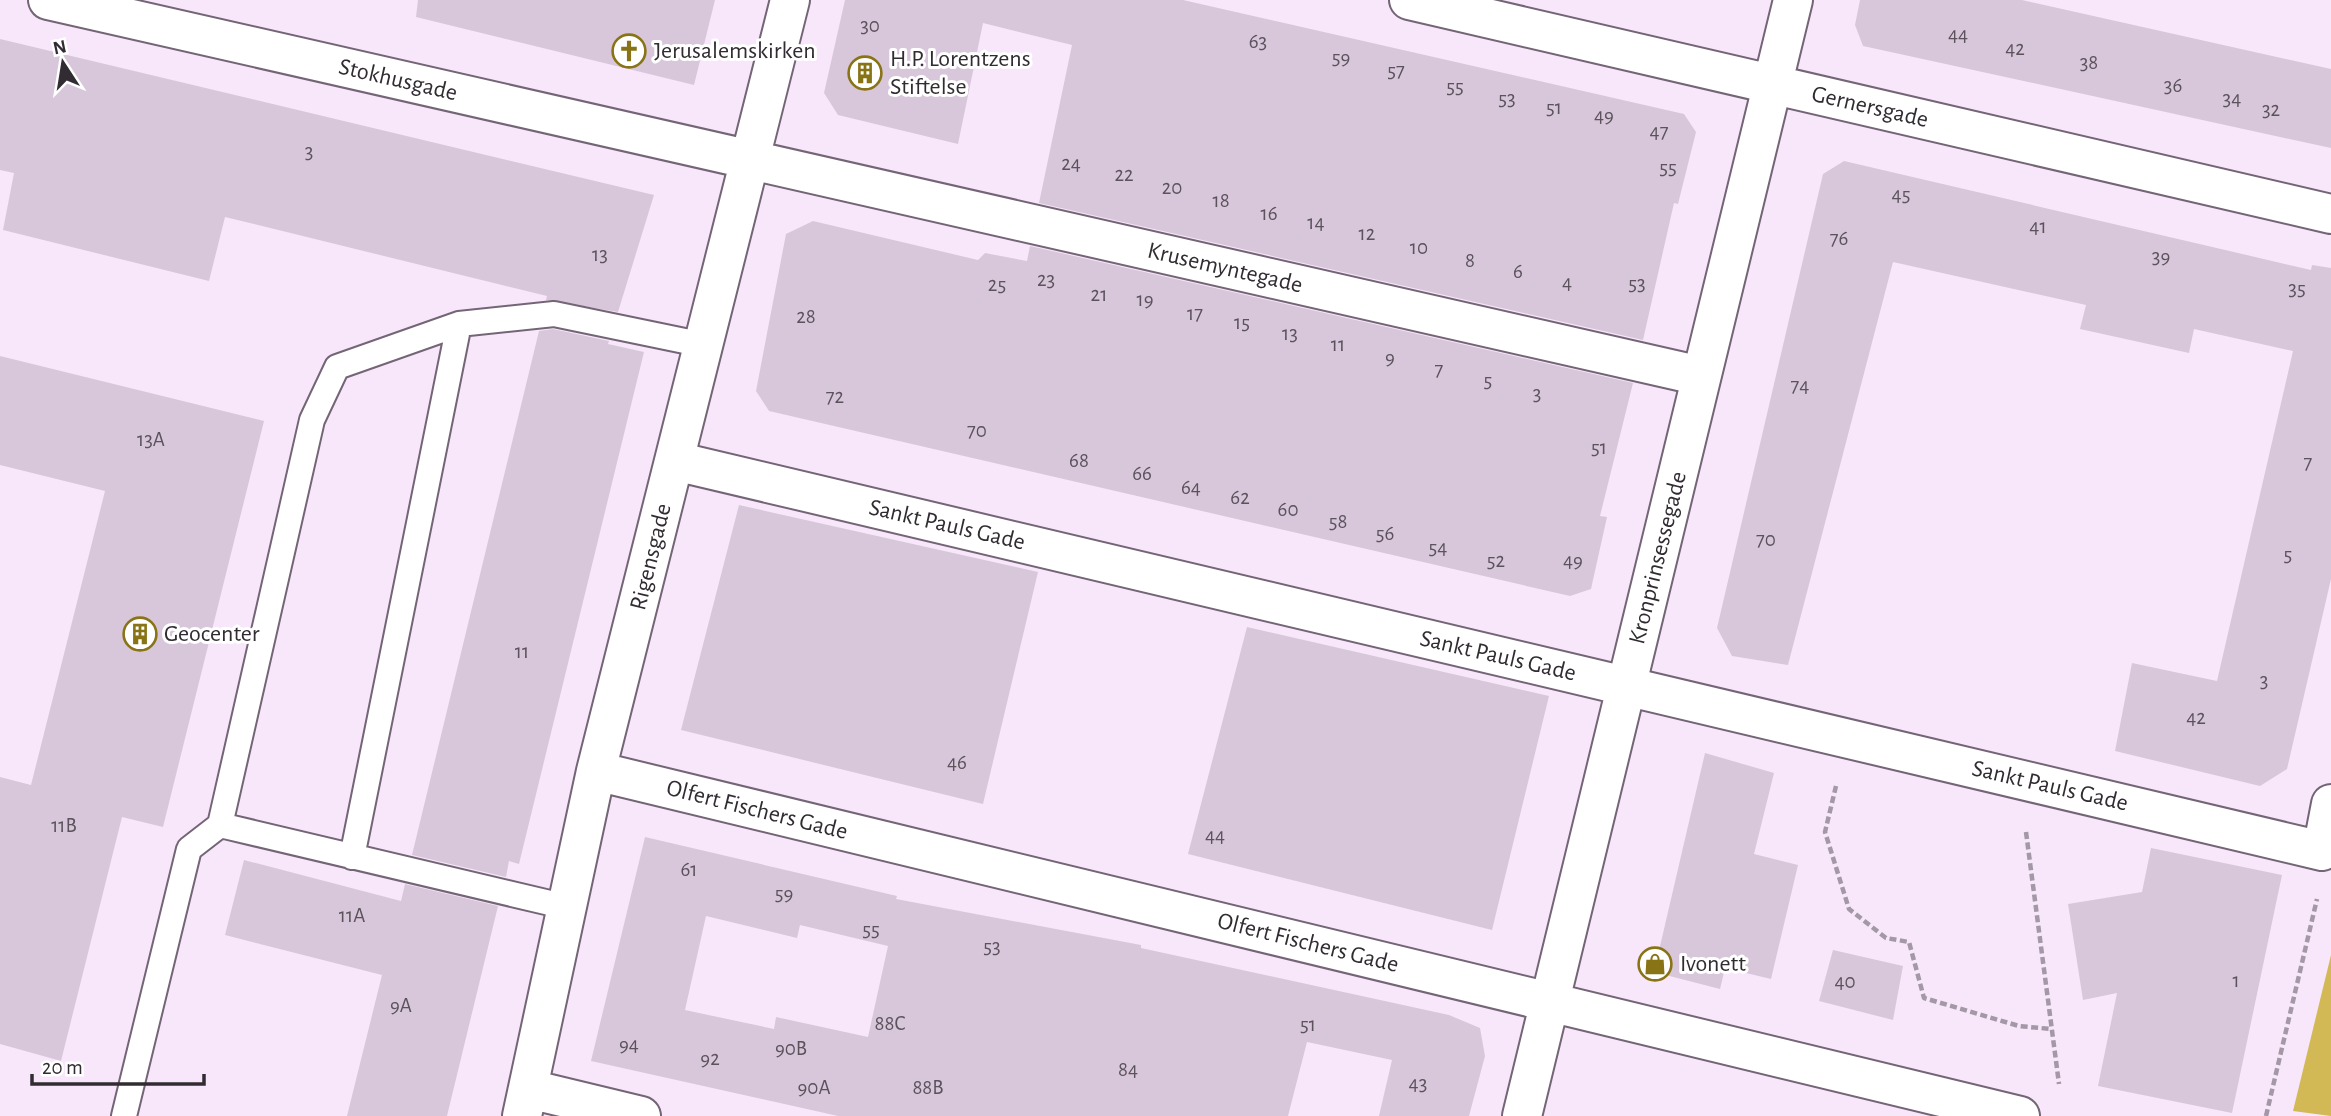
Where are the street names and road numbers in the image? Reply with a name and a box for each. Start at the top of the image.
street label: Stokhusgade [336,55,460,105]
street label: Gernersgade [1809,82,1931,132]
street label: Krusemyntegade [1145,239,1305,297]
street label: Kronprinsessegade [1625,469,1691,647]
street label: Sankt Pauls Gade [867,495,1027,555]
street label: Rigensgade [626,501,676,613]
street label: Sankt Pauls Gade [1418,626,1578,686]
street label: Sankt Pauls Gade [1970,756,2130,816]
street label: Olfert Fischers Gade [664,776,850,844]
street label: Olfert Fischers Gade [1215,909,1401,977]

